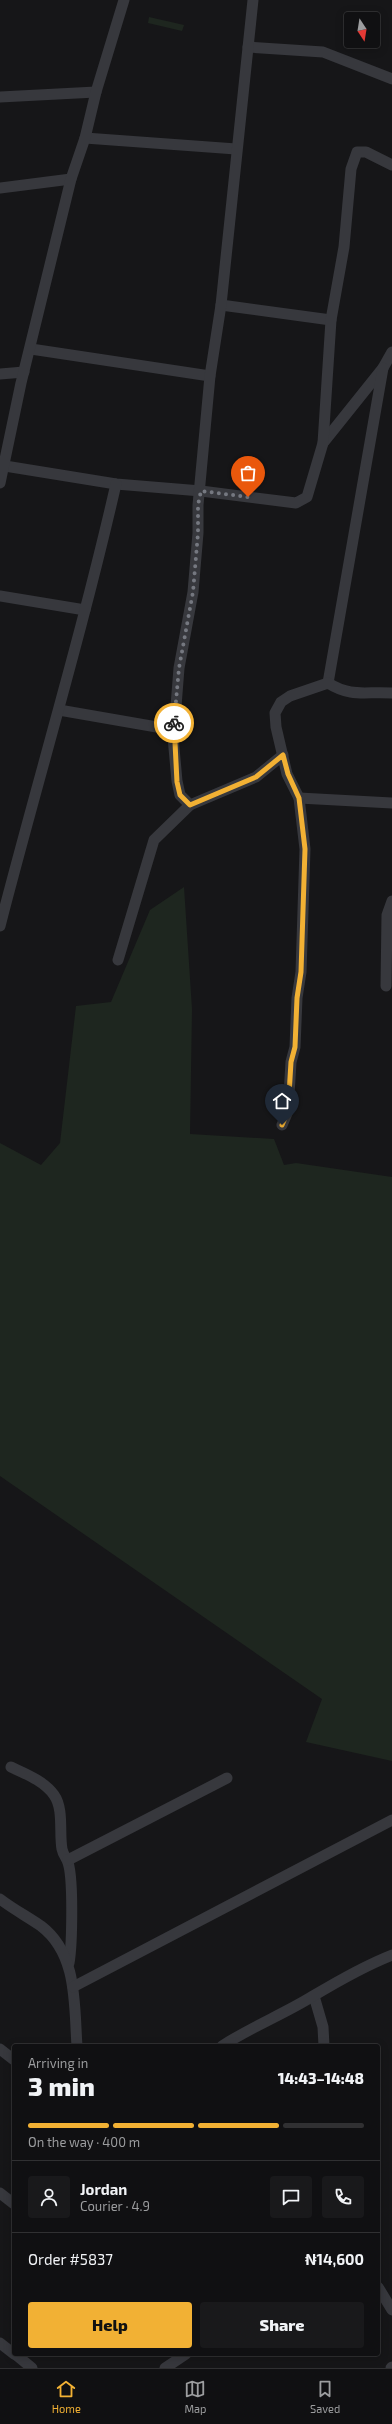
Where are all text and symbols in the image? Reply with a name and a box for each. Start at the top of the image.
north arrow [344,12,380,48]
map controls [344,12,380,48]
pin [231,456,265,497]
icon: bag [237,462,259,484]
courier [154,703,194,743]
icon: bike [163,712,185,734]
pin [265,1084,299,1125]
icon: home [271,1090,293,1112]
text: Arriving in [28,2055,88,2071]
text: 14:43–14:48 [278,2069,364,2087]
text: 3 min [28,2070,95,2101]
text: On the way · 400 m [28,2134,140,2150]
button: person [28,2176,70,2218]
button: chat [270,2176,312,2218]
button: phone [322,2176,364,2218]
text: Jordan [80,2180,127,2198]
text: Courier · 4.9 [80,2198,150,2214]
text: Order #5837 [28,2250,113,2268]
text: ₦14,600 [305,2250,364,2268]
button: Help [28,2302,192,2348]
button: Share [200,2302,364,2348]
tab: Home [52,2378,81,2415]
tab: Map [184,2378,207,2415]
tab: Saved [310,2378,340,2415]

